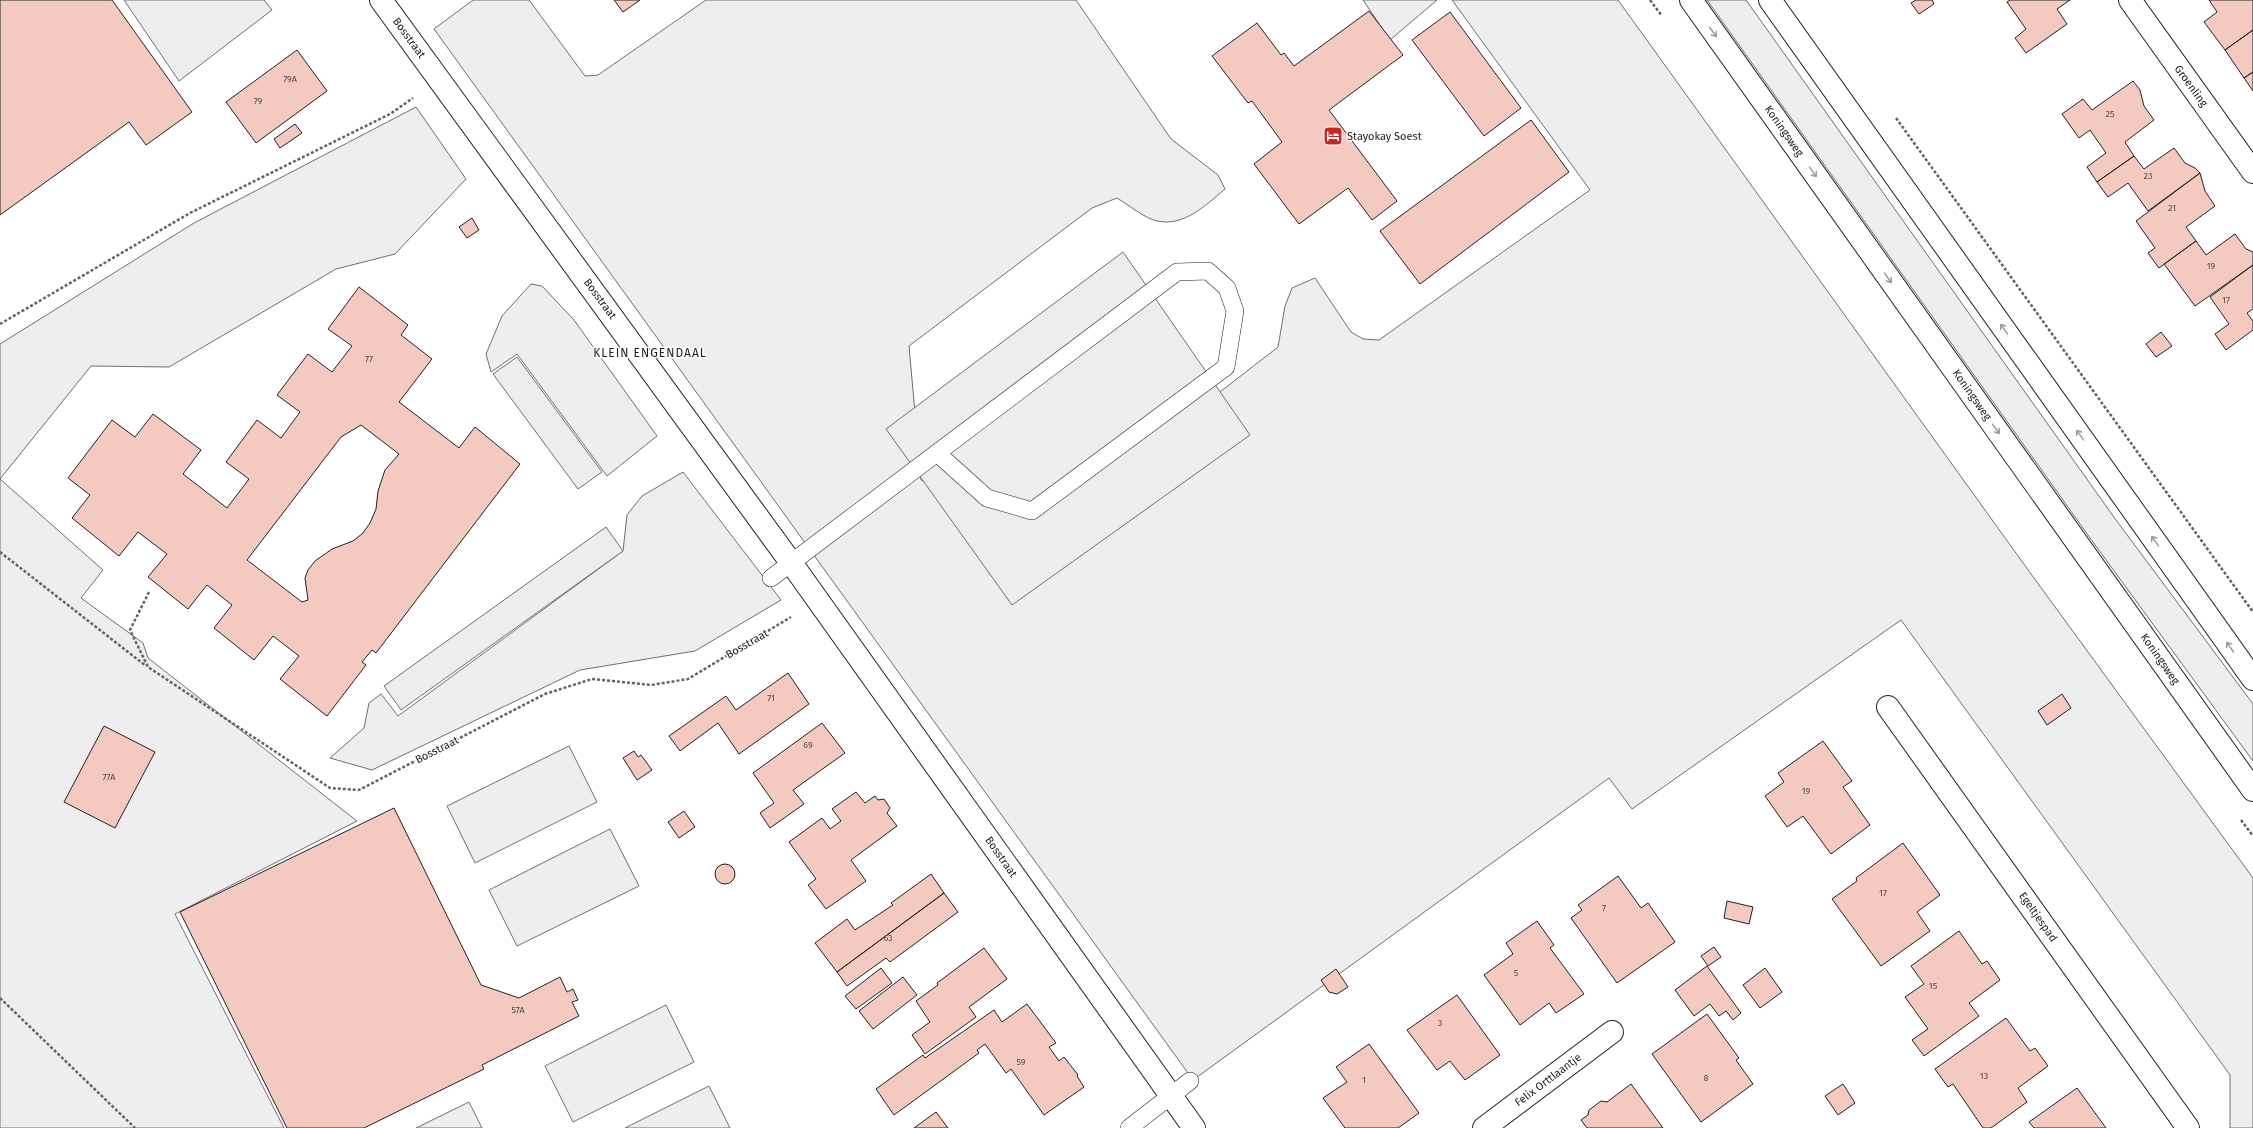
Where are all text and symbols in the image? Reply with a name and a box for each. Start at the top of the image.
street label: Bosstraat [390,15,428,61]
one-way arrow [1709,26,1717,37]
street label: Groenling [2172,63,2211,110]
house number: 79A [283,74,298,84]
house number: 79 [254,96,263,106]
street label: Koningsweg [1762,103,1806,159]
house number: 25 [2106,109,2115,119]
hotel icon: Stayokay Soest [1322,125,1344,147]
place label: Stayokay Soest [1347,130,1422,143]
one-way arrow [1809,166,1817,177]
house number: 23 [2144,171,2152,181]
house number: 21 [2168,203,2176,213]
house number: 19 [2207,261,2216,271]
one-way arrow [1884,272,1892,283]
street label: Bosstraat [581,276,619,322]
house number: 17 [2222,295,2230,305]
one-way arrow [2000,324,2008,335]
district label: KLEIN ENGENDAAL [593,346,707,360]
house number: 77 [365,354,373,364]
street label: Koningsweg [1950,367,1994,423]
one-way arrow [1992,424,2000,435]
one-way arrow [2076,430,2084,441]
one-way arrow [2151,536,2159,547]
street label: Bosstraat [723,627,771,661]
street label: Koningsweg [2138,631,2182,687]
one-way arrow [2226,641,2234,652]
house number: 71 [767,693,775,703]
street label: Bosstraat [413,734,461,766]
house number: 69 [803,740,813,750]
house number: 77A [103,772,116,782]
house number: 19 [1802,786,1811,796]
street label: Bosstraat [982,834,1020,880]
house number: 17 [1879,888,1887,898]
street label: Egeltjespad [2016,890,2060,944]
house number: 7 [1602,903,1606,913]
house number: 63 [883,933,893,943]
house number: 5 [1514,968,1519,978]
house number: 15 [1929,981,1938,991]
house number: 57A [511,1005,525,1015]
house number: 3 [1438,1018,1442,1028]
street label: Felix Orttlaantje [1512,1051,1584,1109]
house number: 59 [1016,1057,1026,1067]
house number: 13 [1980,1071,1988,1081]
house number: 8 [1704,1073,1709,1083]
house number: 1 [1362,1075,1366,1085]

